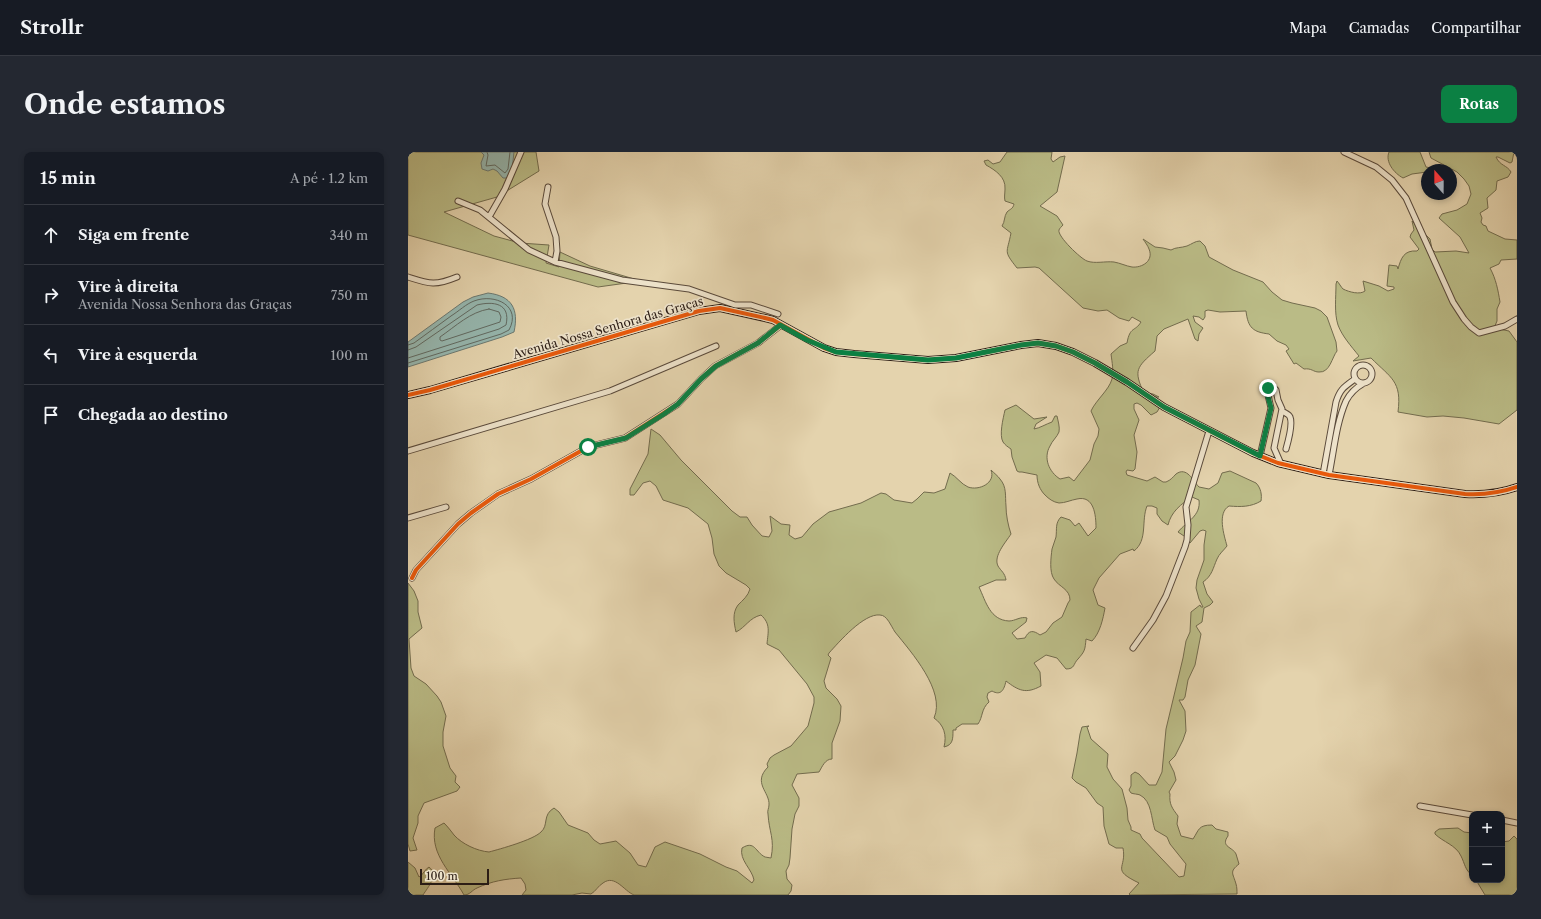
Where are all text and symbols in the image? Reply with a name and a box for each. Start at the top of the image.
text: Strollr [20,16,84,39]
text: Mapa [1289,19,1327,37]
text: Camadas [1349,19,1409,37]
text: Compartilhar [1431,19,1521,37]
button: Rotas [1441,85,1517,123]
text: Onde estamos [24,87,225,121]
north arrow [1421,164,1457,200]
text: 15 min [40,168,96,188]
text: A pé · 1.2 km [290,170,368,186]
icon: ahead [40,224,62,246]
text: Siga em frente [78,225,189,244]
text: 340 m [330,227,368,243]
text: Vire à direita [78,277,178,296]
icon: right [40,284,62,306]
text: 750 m [331,287,368,303]
street label: Avenida Nossa Senhora das Graças [510,293,705,362]
text: Avenida Nossa Senhora das Graças [78,296,292,312]
icon: left [40,344,62,366]
text: Vire à esquerda [78,345,197,364]
text: 100 m [330,347,368,363]
route end [1259,379,1277,397]
icon: arrive [40,404,62,426]
text: Chegada ao destino [78,405,228,424]
route start [579,438,597,456]
map controls [1469,811,1505,883]
button: + [1469,811,1505,847]
button: − [1469,847,1505,883]
scale bar [420,867,489,886]
text: 100 m [426,869,458,883]

